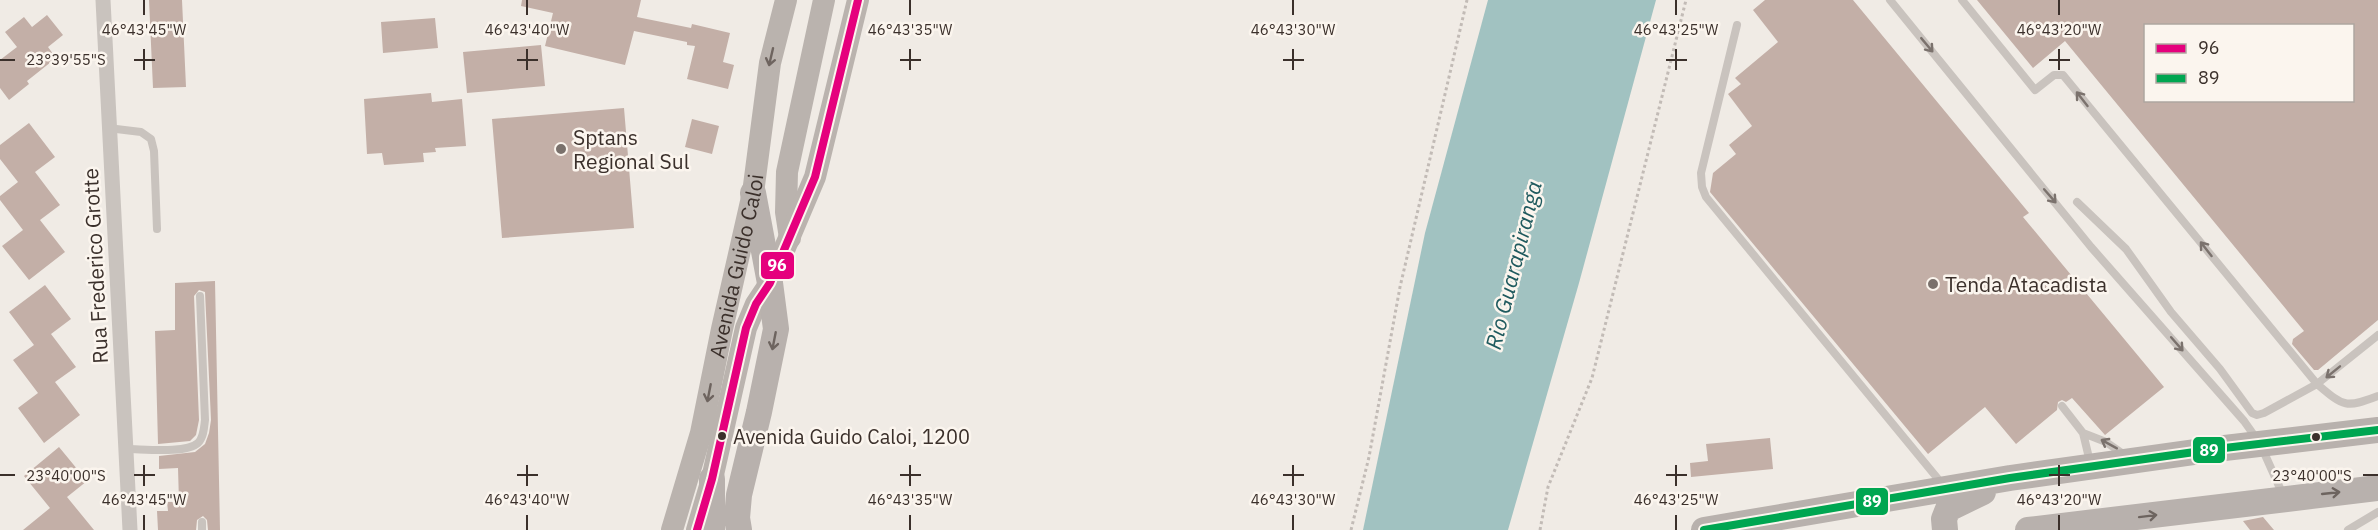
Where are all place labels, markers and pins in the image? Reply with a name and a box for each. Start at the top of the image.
place label: Sptans Regional Sul [573,123,690,175]
marker: Sptans Regional Sul [554,142,568,156]
place label: Tenda Atacadista [1945,270,2107,298]
marker: Tenda Atacadista [1926,277,1940,291]
place label: Avenida Guido Caloi, 1200 [733,423,970,450]
marker: Avenida Guido Caloi, 1200 [716,430,728,442]
unlabelled marker [2310,431,2322,443]

